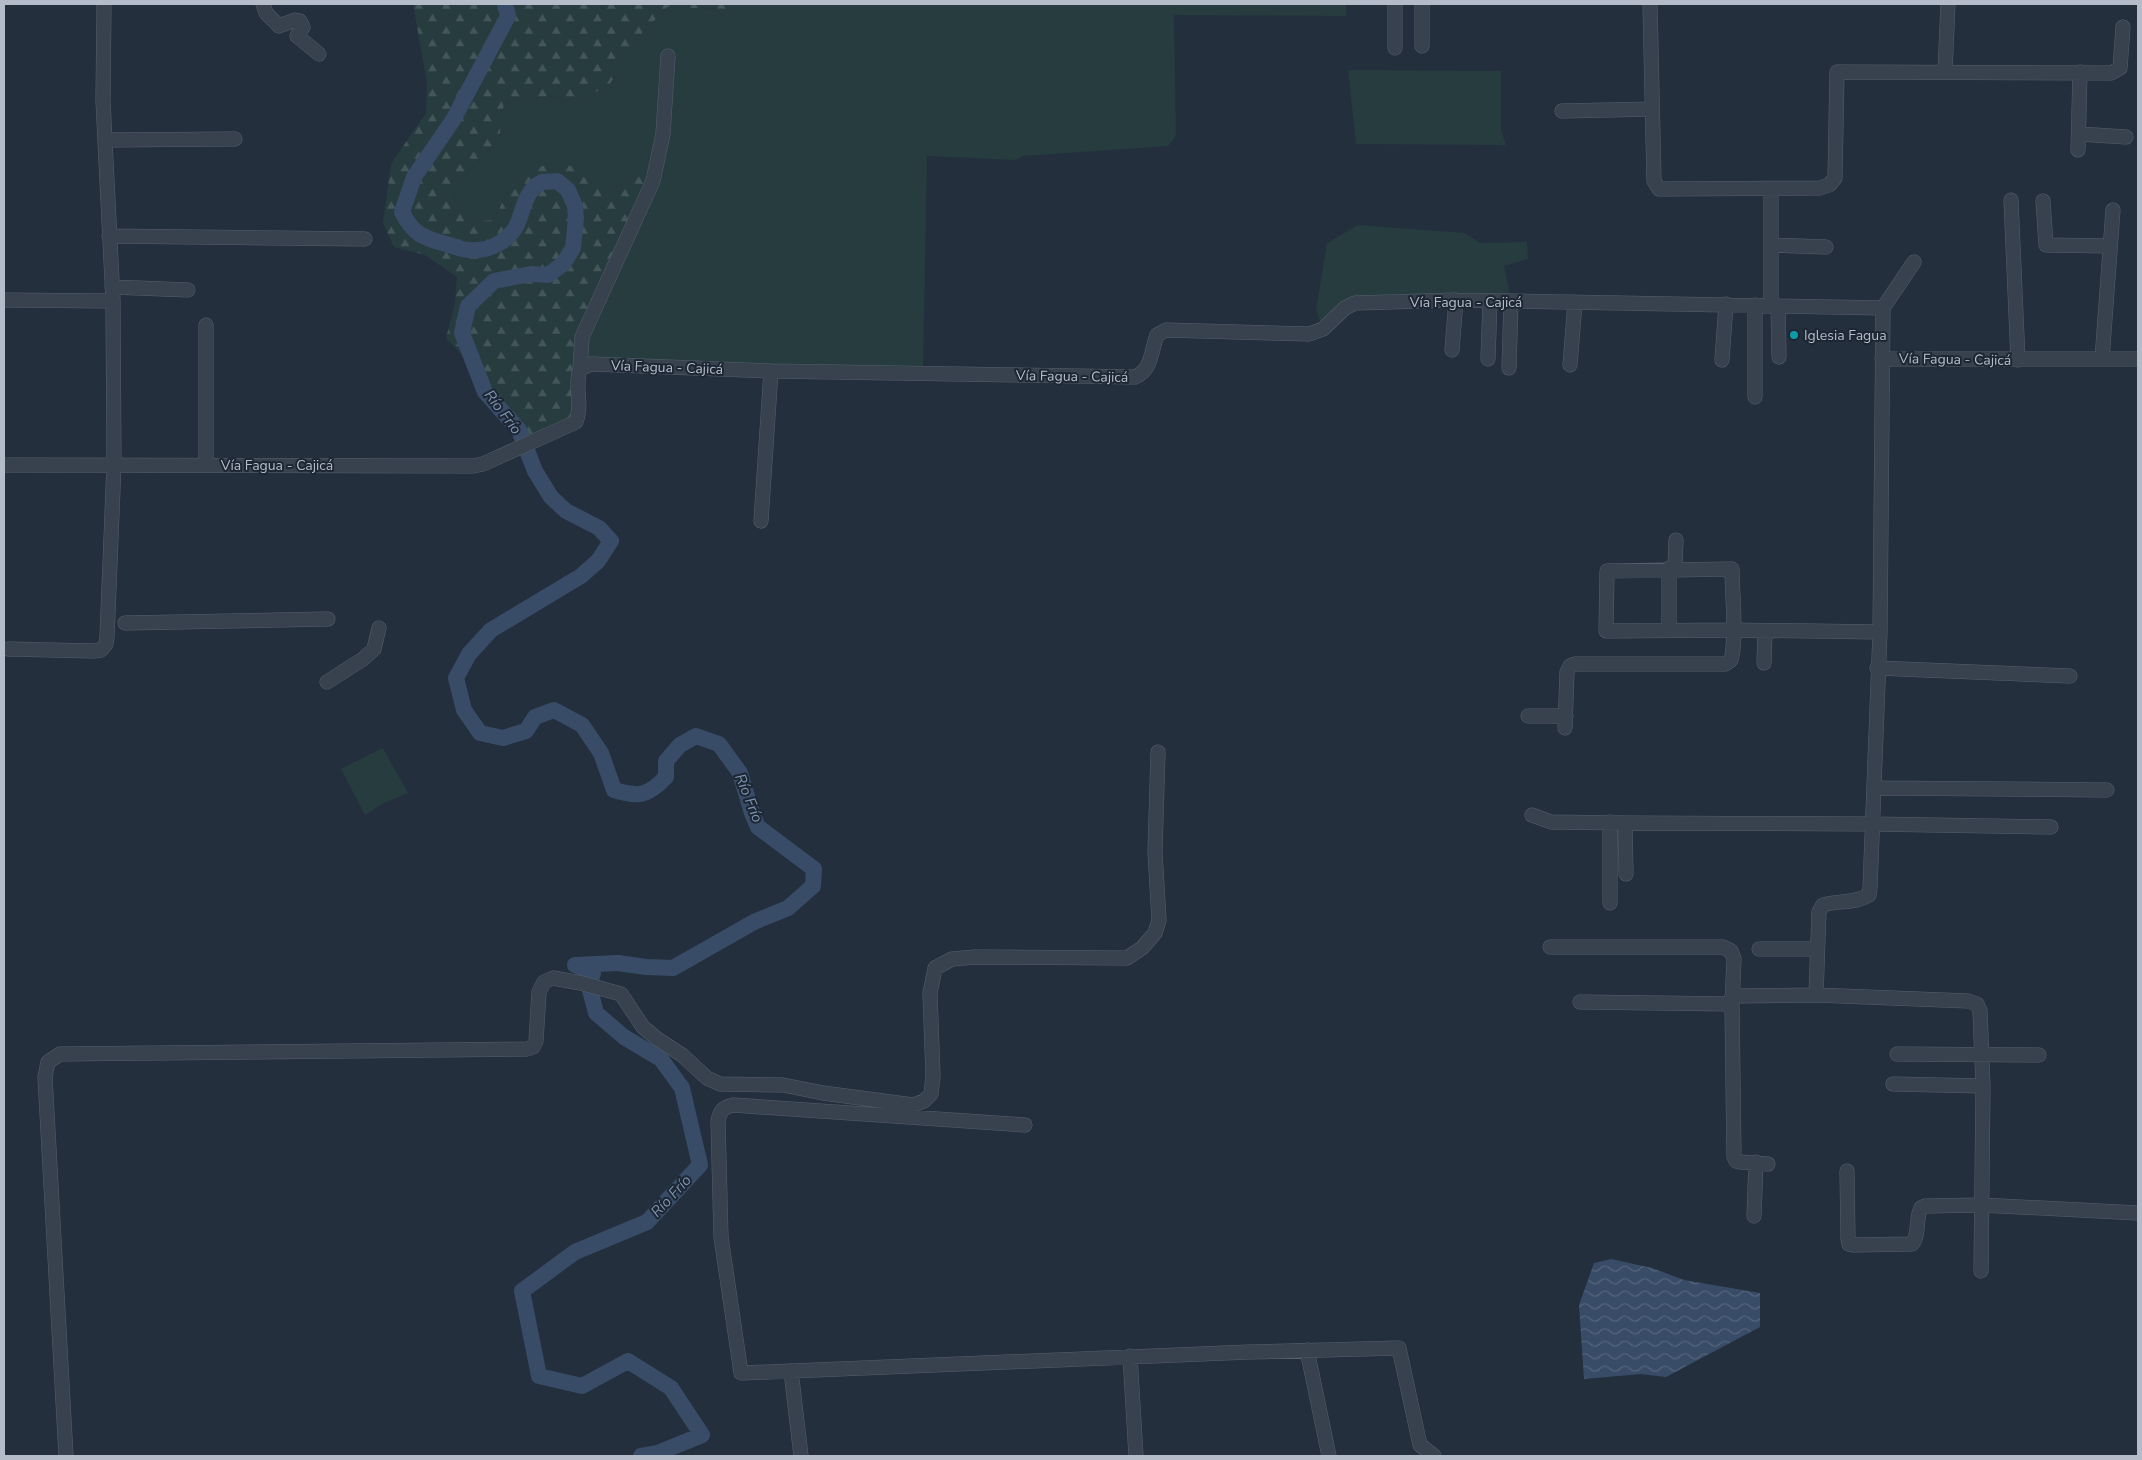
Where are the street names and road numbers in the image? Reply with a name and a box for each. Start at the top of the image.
street label: Vía Fagua - Cajicá [1409,293,1522,312]
street label: Vía Fagua - Cajicá [1898,349,2011,370]
street label: Vía Fagua - Cajicá [610,356,723,379]
street label: Vía Fagua - Cajicá [1015,366,1128,387]
street label: Vía Fagua - Cajicá [220,456,333,475]

